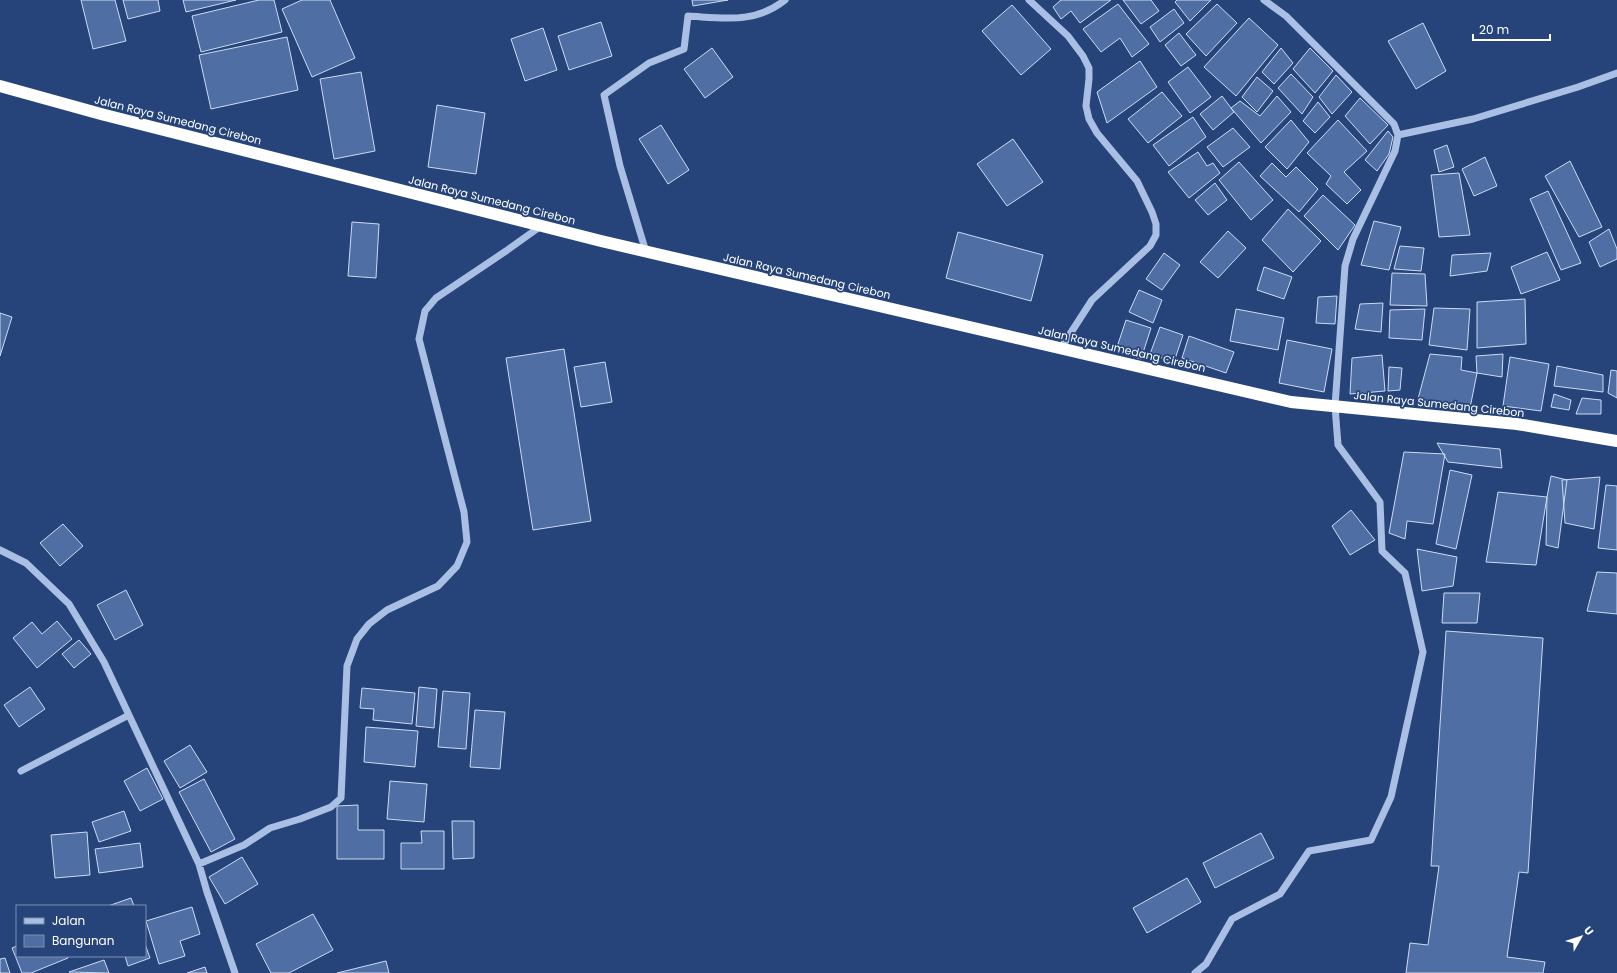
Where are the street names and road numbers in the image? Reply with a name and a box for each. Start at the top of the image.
street label: Jalan Raya Sumedang Cirebon [93,91,263,149]
street label: Jalan Raya Sumedang Cirebon [407,171,577,229]
street label: Jalan Raya Sumedang Cirebon [722,249,892,303]
street label: Jalan Raya Sumedang Cirebon [1037,322,1207,376]
street label: Jalan Raya Sumedang Cirebon [1353,387,1525,421]

